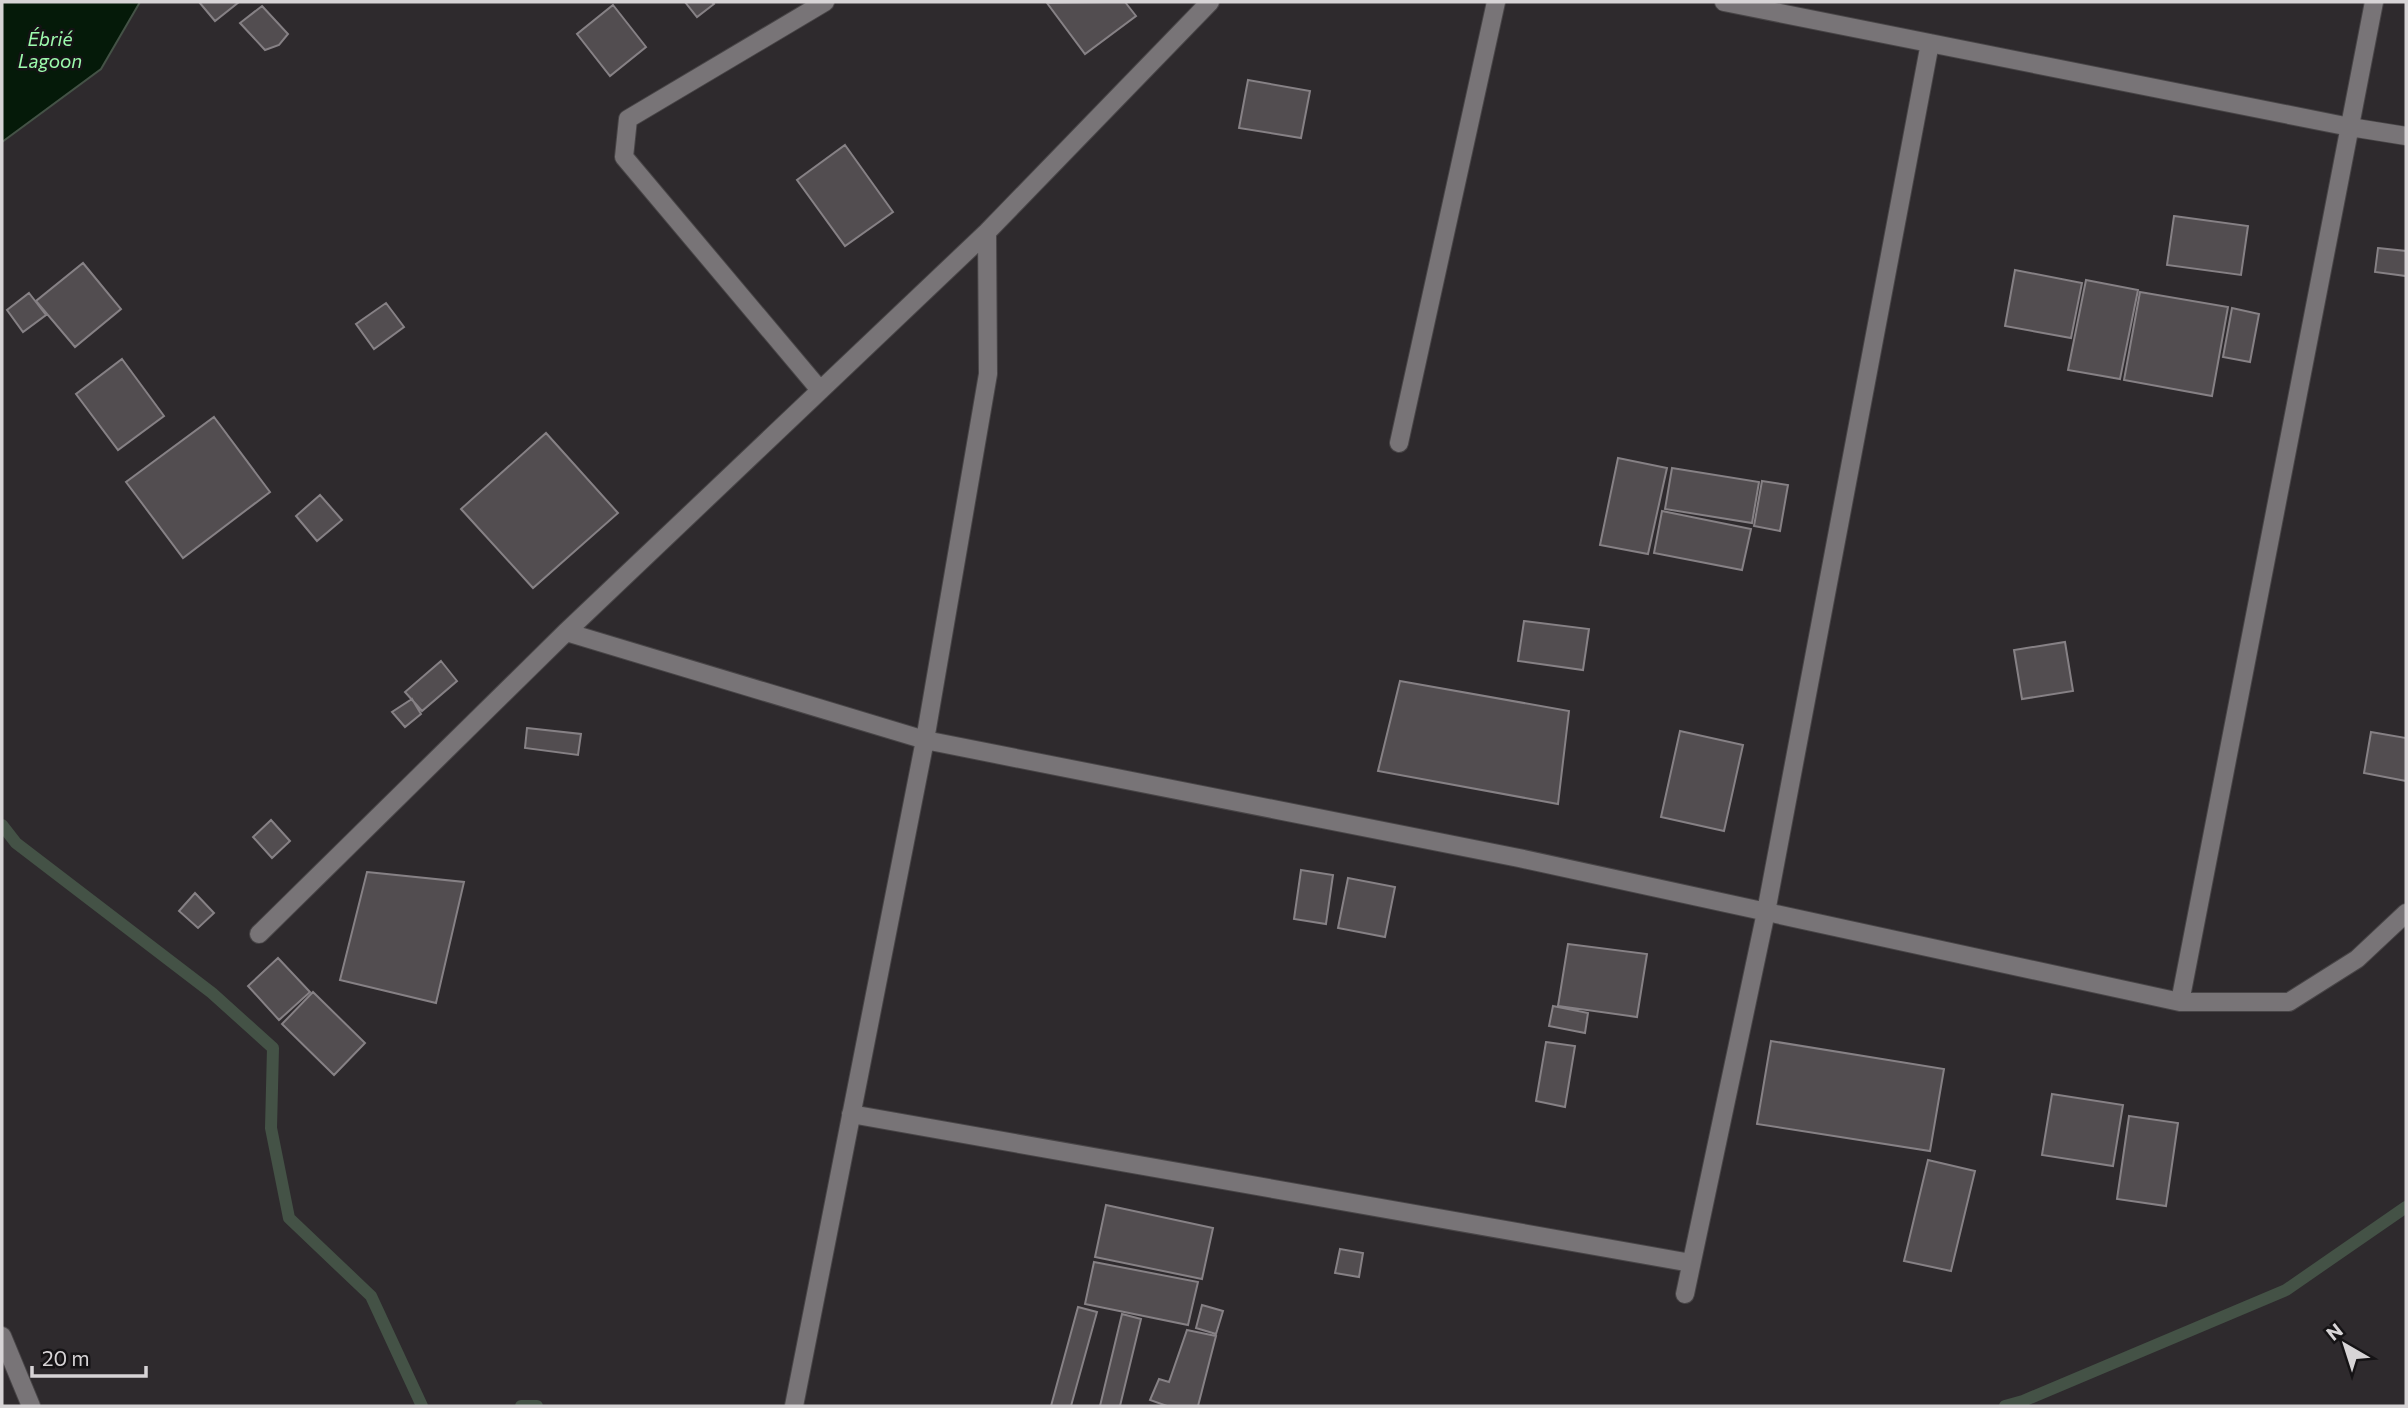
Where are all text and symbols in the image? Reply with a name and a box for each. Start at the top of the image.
water label: Ébrié Lagoon [18,27,82,72]
north arrow [2310,1310,2380,1380]
text: N [2321,1318,2347,1345]
scale bar [32,1334,145,1378]
text: 20 m [42,1345,90,1370]

